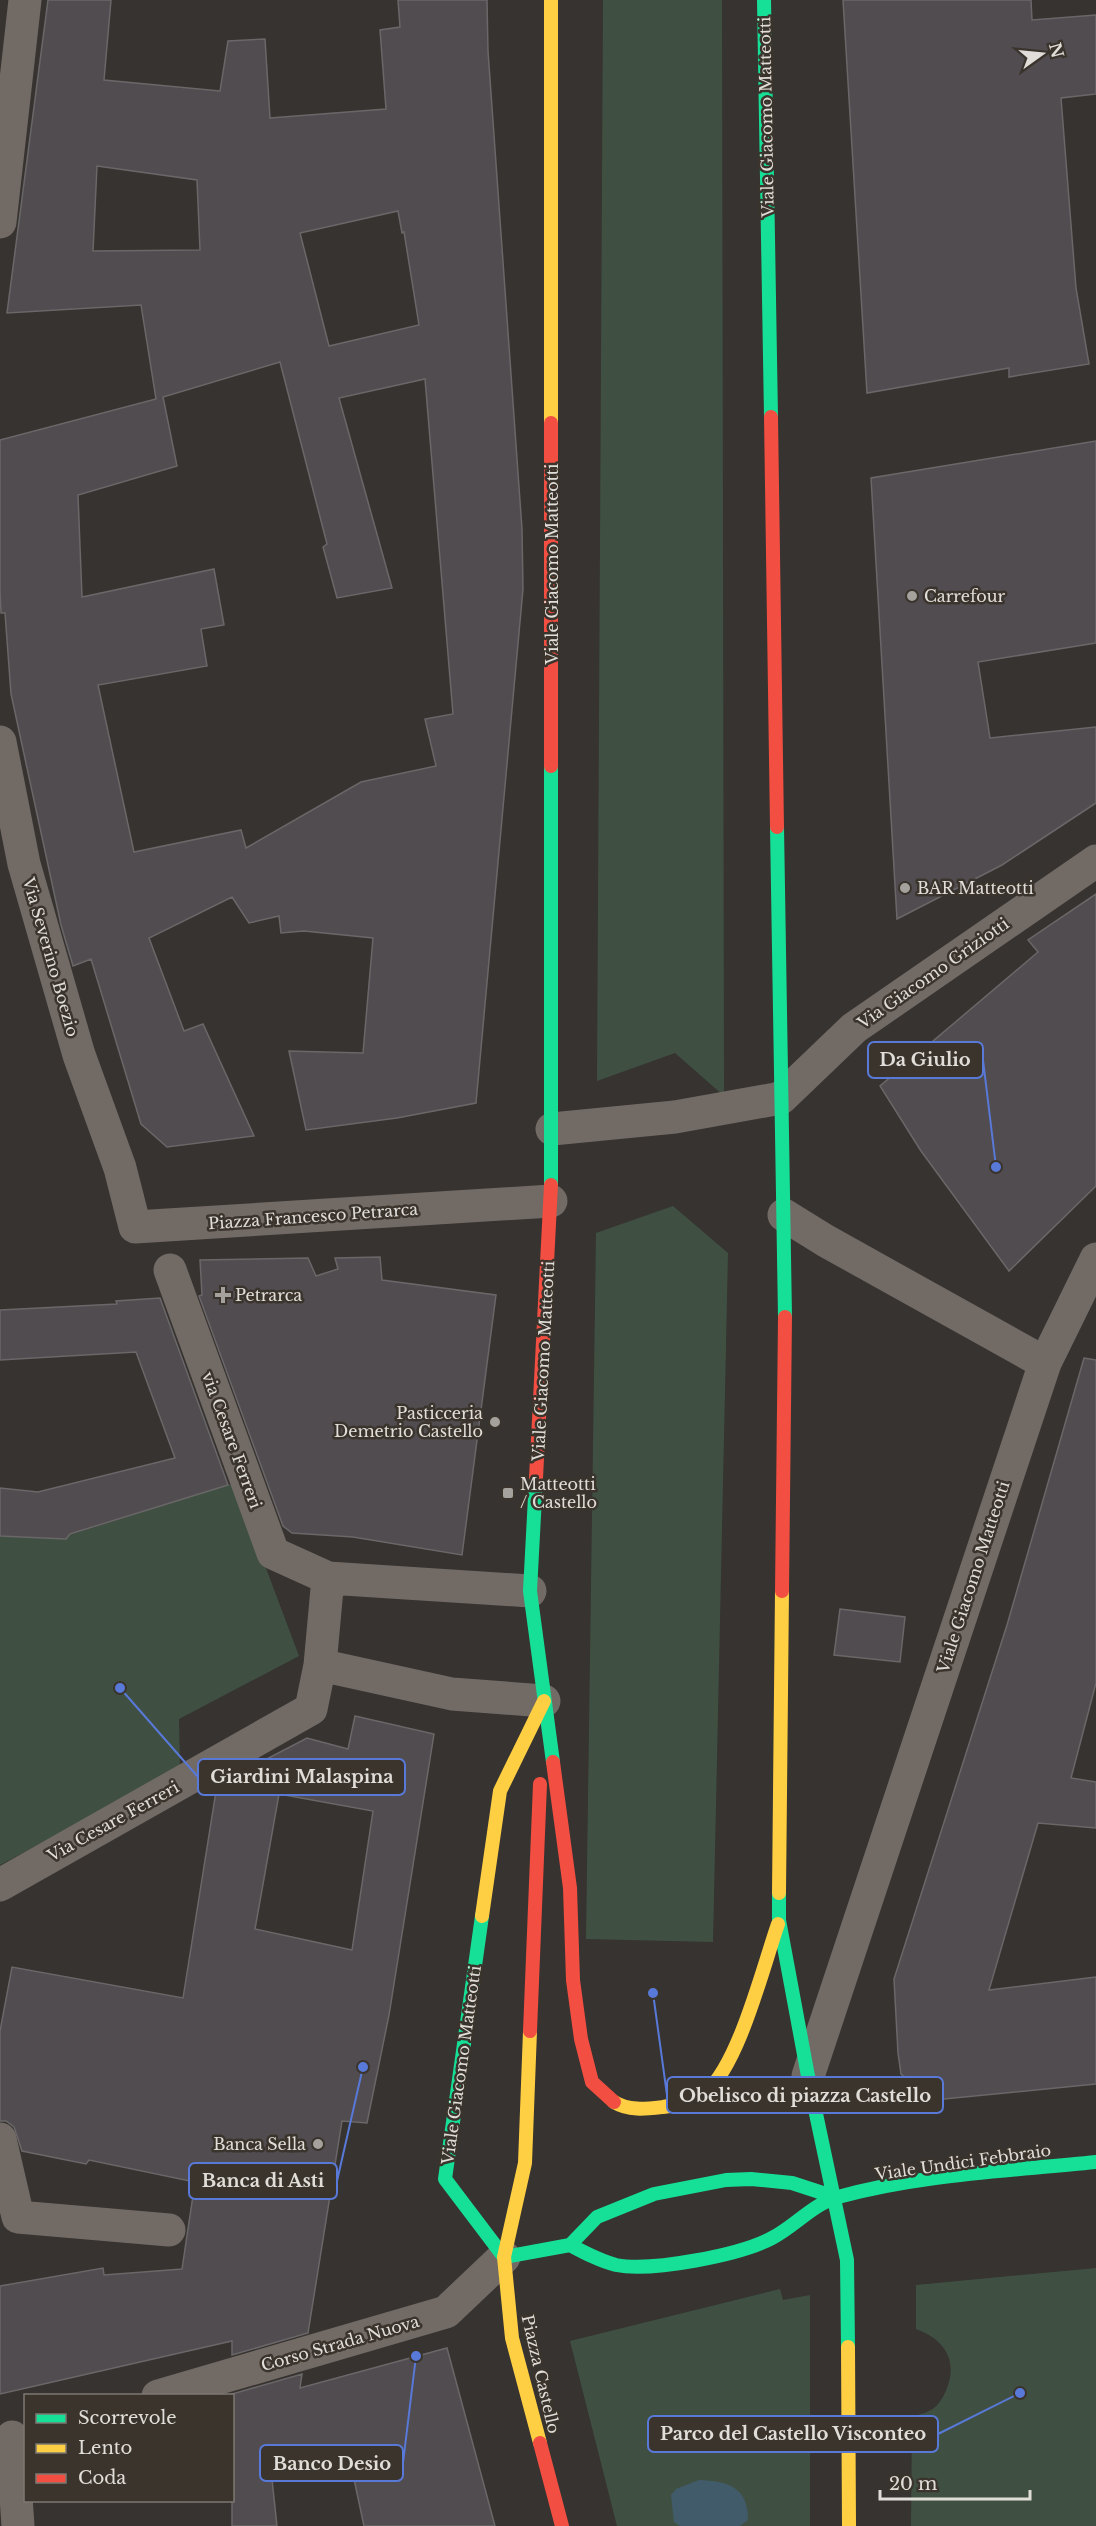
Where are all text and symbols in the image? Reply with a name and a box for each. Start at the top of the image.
street label: Viale Giacomo Matteotti [754,16,778,219]
north arrow [1012,24,1072,84]
text: N [1045,40,1068,60]
street label: Viale Giacomo Matteotti [542,463,562,665]
place label: Carrefour [924,586,1006,606]
marker: Carrefour [905,589,919,603]
street label: Via Severino Boezio [18,874,83,1039]
place label: BAR Matteotti [917,878,1034,898]
marker: BAR Matteotti [898,881,912,895]
street label: Via Giacomo Griziotti [853,913,1013,1033]
callout: Da Giulio [868,1042,983,1078]
text: Da Giulio [879,1049,971,1071]
street label: Piazza Francesco Petrarca [207,1199,419,1233]
street label: Viale Giacomo Matteotti [528,1260,558,1463]
place label: Petrarca [235,1285,302,1305]
marker: Petrarca [216,1288,230,1302]
street label: via Cesare Ferreri [198,1369,266,1512]
place label: Pasticceria Demetrio Castello [334,1403,483,1441]
marker: Pasticceria Demetrio Castello [488,1415,502,1429]
place label: Matteotti / Castello [520,1474,597,1512]
street label: Viale Giacomo Matteotti [932,1478,1014,1677]
marker: Matteotti / Castello [501,1486,515,1500]
callout: Giardini Malaspina [198,1759,405,1795]
text: Giardini Malaspina [210,1766,394,1788]
street label: Via Cesare Ferreri [43,1776,183,1866]
street label: Viale Giacomo Matteotti [437,1964,485,2167]
callout: Obelisco di piazza Castello [667,2077,943,2113]
text: Obelisco di piazza Castello [679,2085,931,2107]
place label: Banca Sella [213,2134,306,2154]
marker: Banca Sella [311,2137,325,2151]
street label: Viale Undici Febbraio [873,2140,1052,2184]
callout: Banca di Asti [189,2163,337,2199]
text: Banca di Asti [202,2170,325,2192]
street label: Corso Strada Nuova [259,2311,421,2375]
street label: Piazza Castello [518,2313,564,2435]
legend [24,2394,234,2502]
text: Scorrevole [78,2407,177,2429]
callout: Parco del Castello Visconteo [648,2416,938,2452]
text: Parco del Castello Visconteo [660,2423,926,2445]
text: Lento [78,2437,132,2459]
callout: Banco Desio [260,2445,403,2481]
text: Banco Desio [273,2453,391,2475]
scale bar [880,2463,1030,2501]
text: Coda [78,2467,126,2489]
text: 20 m [889,2473,937,2495]

